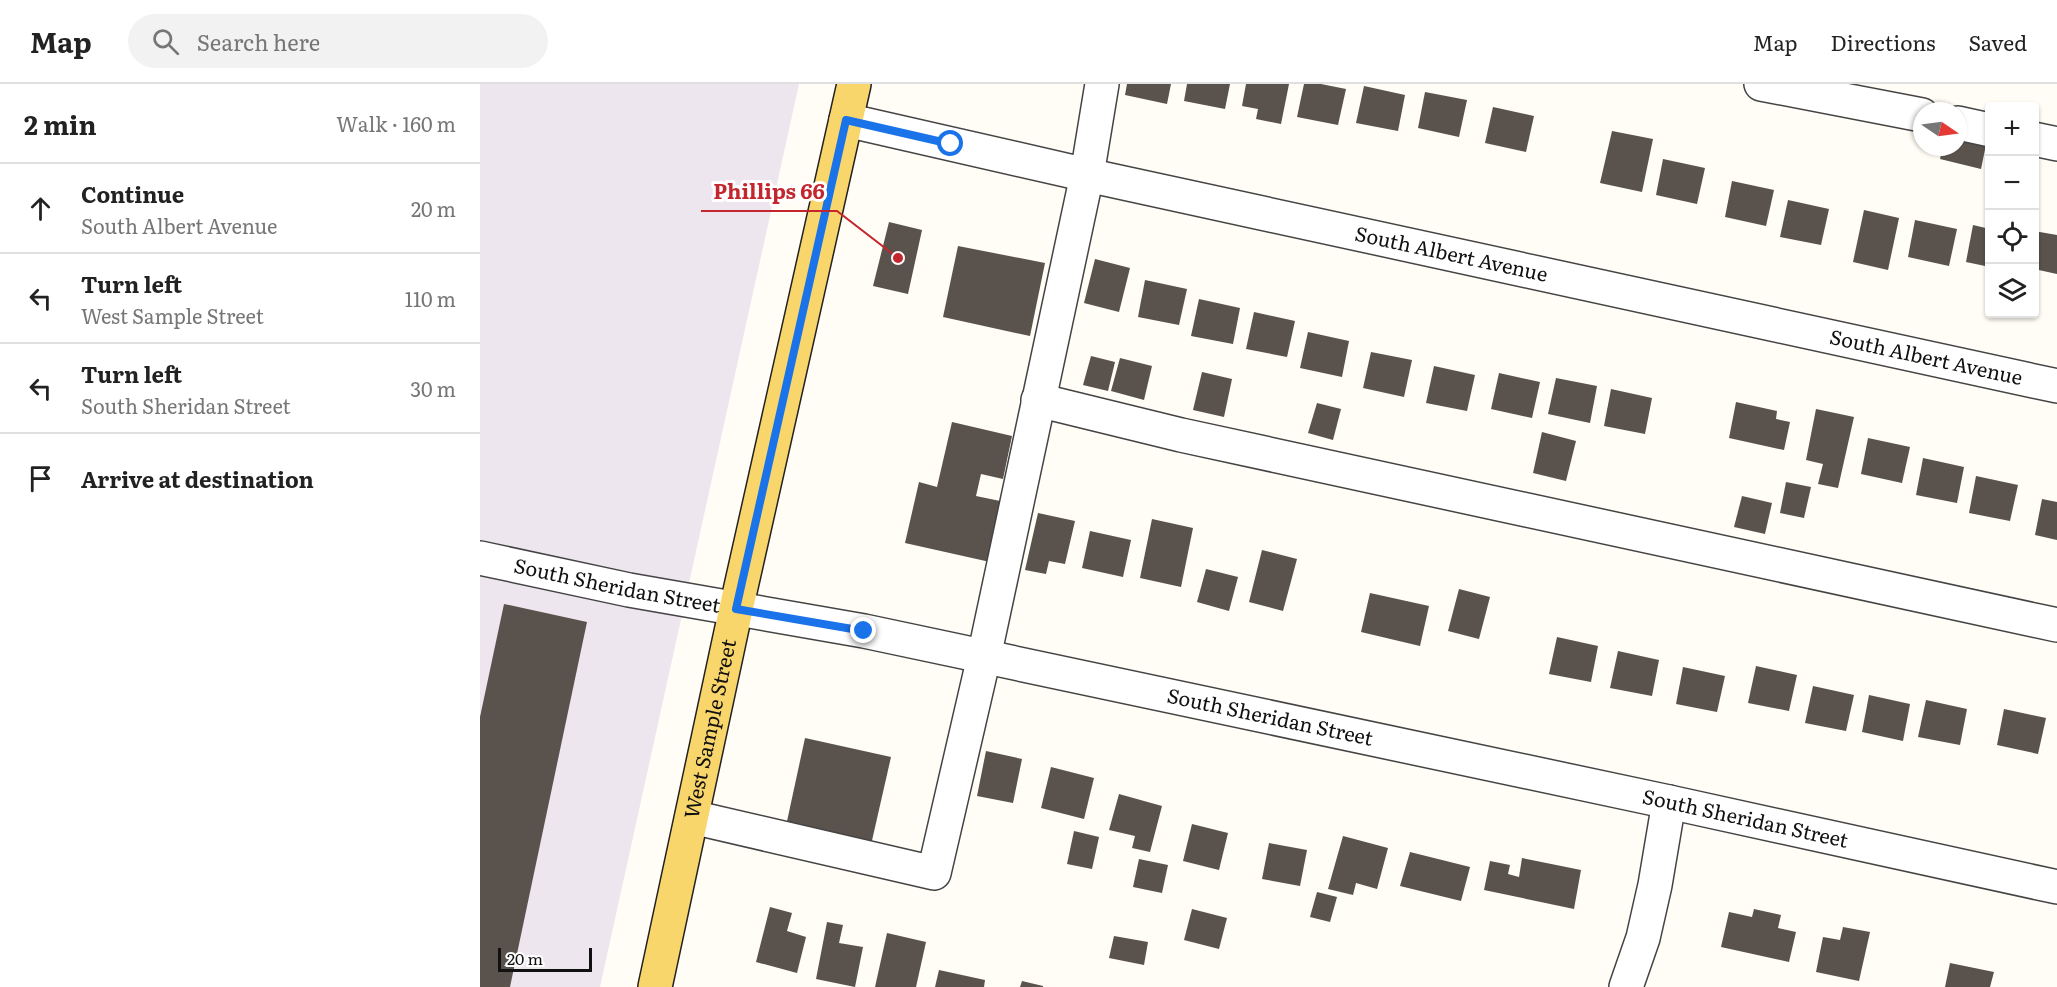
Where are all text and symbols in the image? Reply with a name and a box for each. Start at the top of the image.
search box [128,14,548,68]
text: Map [30,20,92,62]
icon: search [149,25,182,58]
text: Search here [197,25,320,58]
text: Map [1753,26,1798,57]
text: Directions [1831,26,1936,57]
text: Saved [1969,26,2027,57]
north arrow [1913,102,1967,156]
map controls [1985,102,2039,318]
button: + [1985,102,2039,156]
text: 2 min [24,104,97,143]
text: Walk · 160 m [336,108,456,138]
route start [937,130,963,156]
button: − [1985,156,2039,210]
callout: Phillips 66 [701,172,837,211]
text: Phillips 66 [713,174,825,205]
text: Continue [81,177,184,210]
icon: ahead [24,192,57,225]
text: 20 m [411,193,456,223]
text: South Albert Avenue [81,210,277,240]
button: locate [1985,210,2039,264]
street label: South Albert Avenue [1352,217,1551,288]
button: layers [1985,264,2039,318]
text: Turn left [81,267,182,300]
icon: left [24,282,57,315]
text: 110 m [405,283,456,313]
text: West Sample Street [81,300,264,330]
street label: South Albert Avenue [1827,320,2026,391]
text: Turn left [81,357,182,390]
icon: left [24,372,57,405]
text: 30 m [410,373,456,403]
text: South Sheridan Street [81,390,291,420]
icon: arrive [24,462,57,495]
text: Arrive at destination [81,462,314,495]
street label: South Sheridan Street [512,549,723,619]
route end [850,617,876,643]
street label: West Sample Street [675,636,742,821]
street label: South Sheridan Street [1165,679,1376,752]
street label: South Sheridan Street [1640,780,1851,854]
scale bar [498,945,592,972]
text: 20 m [507,946,543,970]

